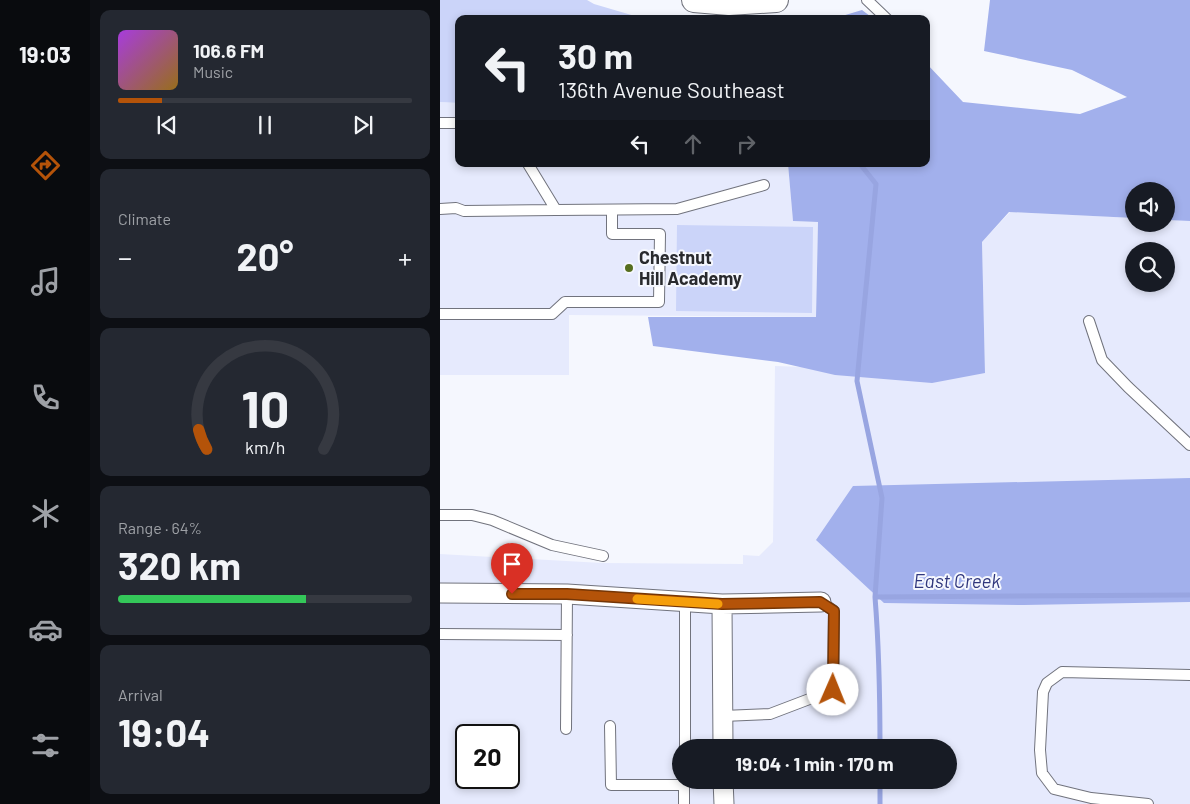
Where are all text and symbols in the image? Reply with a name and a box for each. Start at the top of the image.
text: 30 m [558,34,633,76]
icon: left [475,35,540,100]
text: 106.6 FM [193,39,264,62]
text: 19:03 [19,41,71,67]
text: Music [193,62,233,81]
text: 136th Avenue Southeast [558,76,785,102]
icon: previous [153,111,181,139]
icon: pause [251,111,279,139]
icon: next [349,111,377,139]
icon: left [626,130,654,158]
icon: ahead [679,130,707,158]
icon: right [732,130,760,158]
icon: directions [28,148,63,183]
map controls [1125,182,1175,292]
button: sound [1125,182,1175,232]
text: Climate [118,209,171,228]
text: 20° [236,233,294,279]
text: − [118,240,132,274]
text: + [398,240,412,274]
button: search [1125,242,1175,292]
place label: Chestnut Hill Academy [639,246,742,289]
marker: Chestnut Hill Academy [623,262,635,274]
icon: music [28,264,63,299]
text: 10 [241,376,289,438]
icon: phone [28,380,63,415]
text: km/h [245,436,285,458]
icon: climate [28,496,63,531]
text: Range · 64% [118,518,202,537]
text: 320 km [118,542,241,588]
pin [491,543,533,594]
icon: arrive [498,550,526,578]
water label: East Creek [913,569,1001,592]
icon: car [28,612,63,647]
position arrow [806,663,858,715]
text: Arrival [118,685,163,704]
text: 19:04 [118,709,210,755]
speed limit sign: 20 [455,724,520,789]
icon: filters [28,728,63,763]
text: 19:04 · 1 min · 170 m [735,752,894,775]

